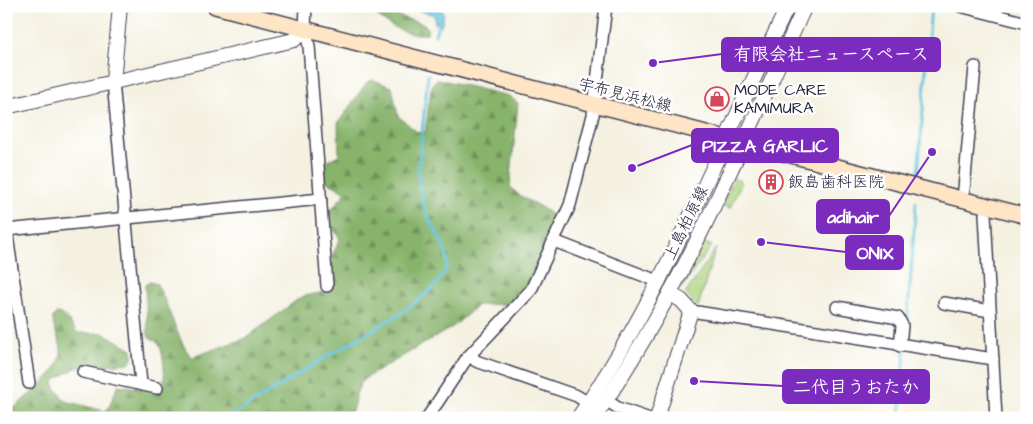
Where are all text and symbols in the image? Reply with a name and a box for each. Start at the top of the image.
callout: 有限会社ニュースペース [722,38,940,71]
text: 有限会社ニュースペース [733,42,929,67]
street label: 宇布見浜松線 [576,73,674,117]
place label: MODE CARE KAMIMURA [734,79,827,119]
shop icon: MODE CARE KAMIMURA [704,86,730,112]
callout: PIZZA GARLIC [692,129,838,162]
text: PIZZA GARLIC [702,134,828,159]
building icon: 飯島歯科医院 [758,169,784,195]
place label: 飯島歯科医院 [788,171,884,193]
street label: 上島柏原線 [659,182,713,264]
callout: adihair [817,200,889,233]
text: adihair [826,205,879,230]
callout: ONIX [846,236,903,269]
text: ONIX [857,241,894,266]
callout: 二代目うおたか [783,370,929,403]
text: 二代目うおたか [793,375,919,400]

